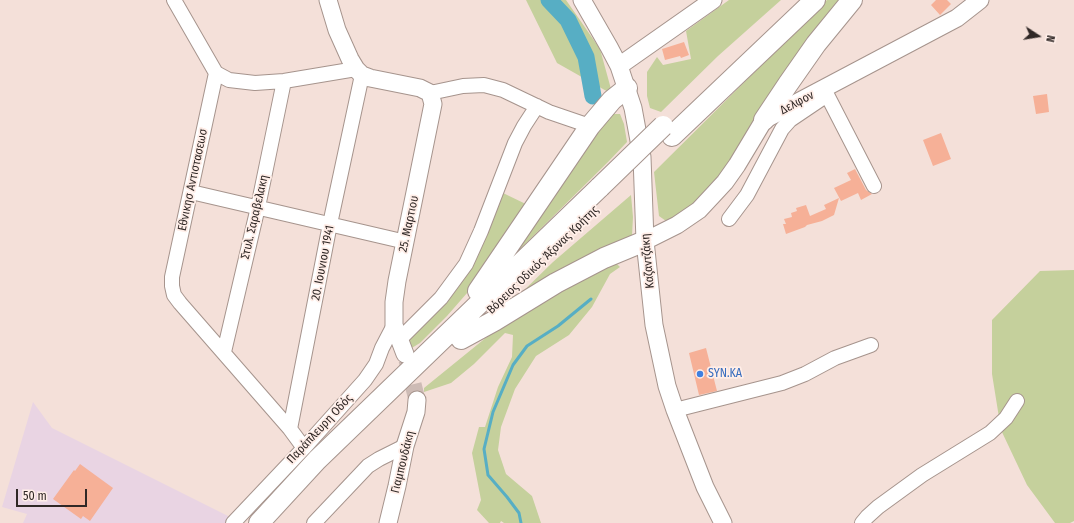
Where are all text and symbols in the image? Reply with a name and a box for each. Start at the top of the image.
north arrow [1018,16,1058,56]
text: N [1043,34,1057,43]
street label: Δελφον [778,88,816,118]
street label: Εθνικησ Αντιστασεωσ [175,128,211,232]
street label: Στυλ. Σαραβελακη [238,173,272,261]
street label: 25. Μαρτιου [396,194,422,254]
street label: Βόρειος Οδικός Άξονας Κρήτης [484,203,602,317]
street label: 20. Ιουνιου 1941 [309,224,337,302]
street label: Καζαντζάκη [638,233,658,289]
place label: SYN.KA [708,367,742,381]
marker: SYN.KA [695,369,705,379]
street label: Παράπλευρη Οδός [284,391,356,467]
street label: Γιαμπουδάκη [388,429,418,495]
scale bar [18,481,89,507]
text: 50 m [23,489,47,503]

